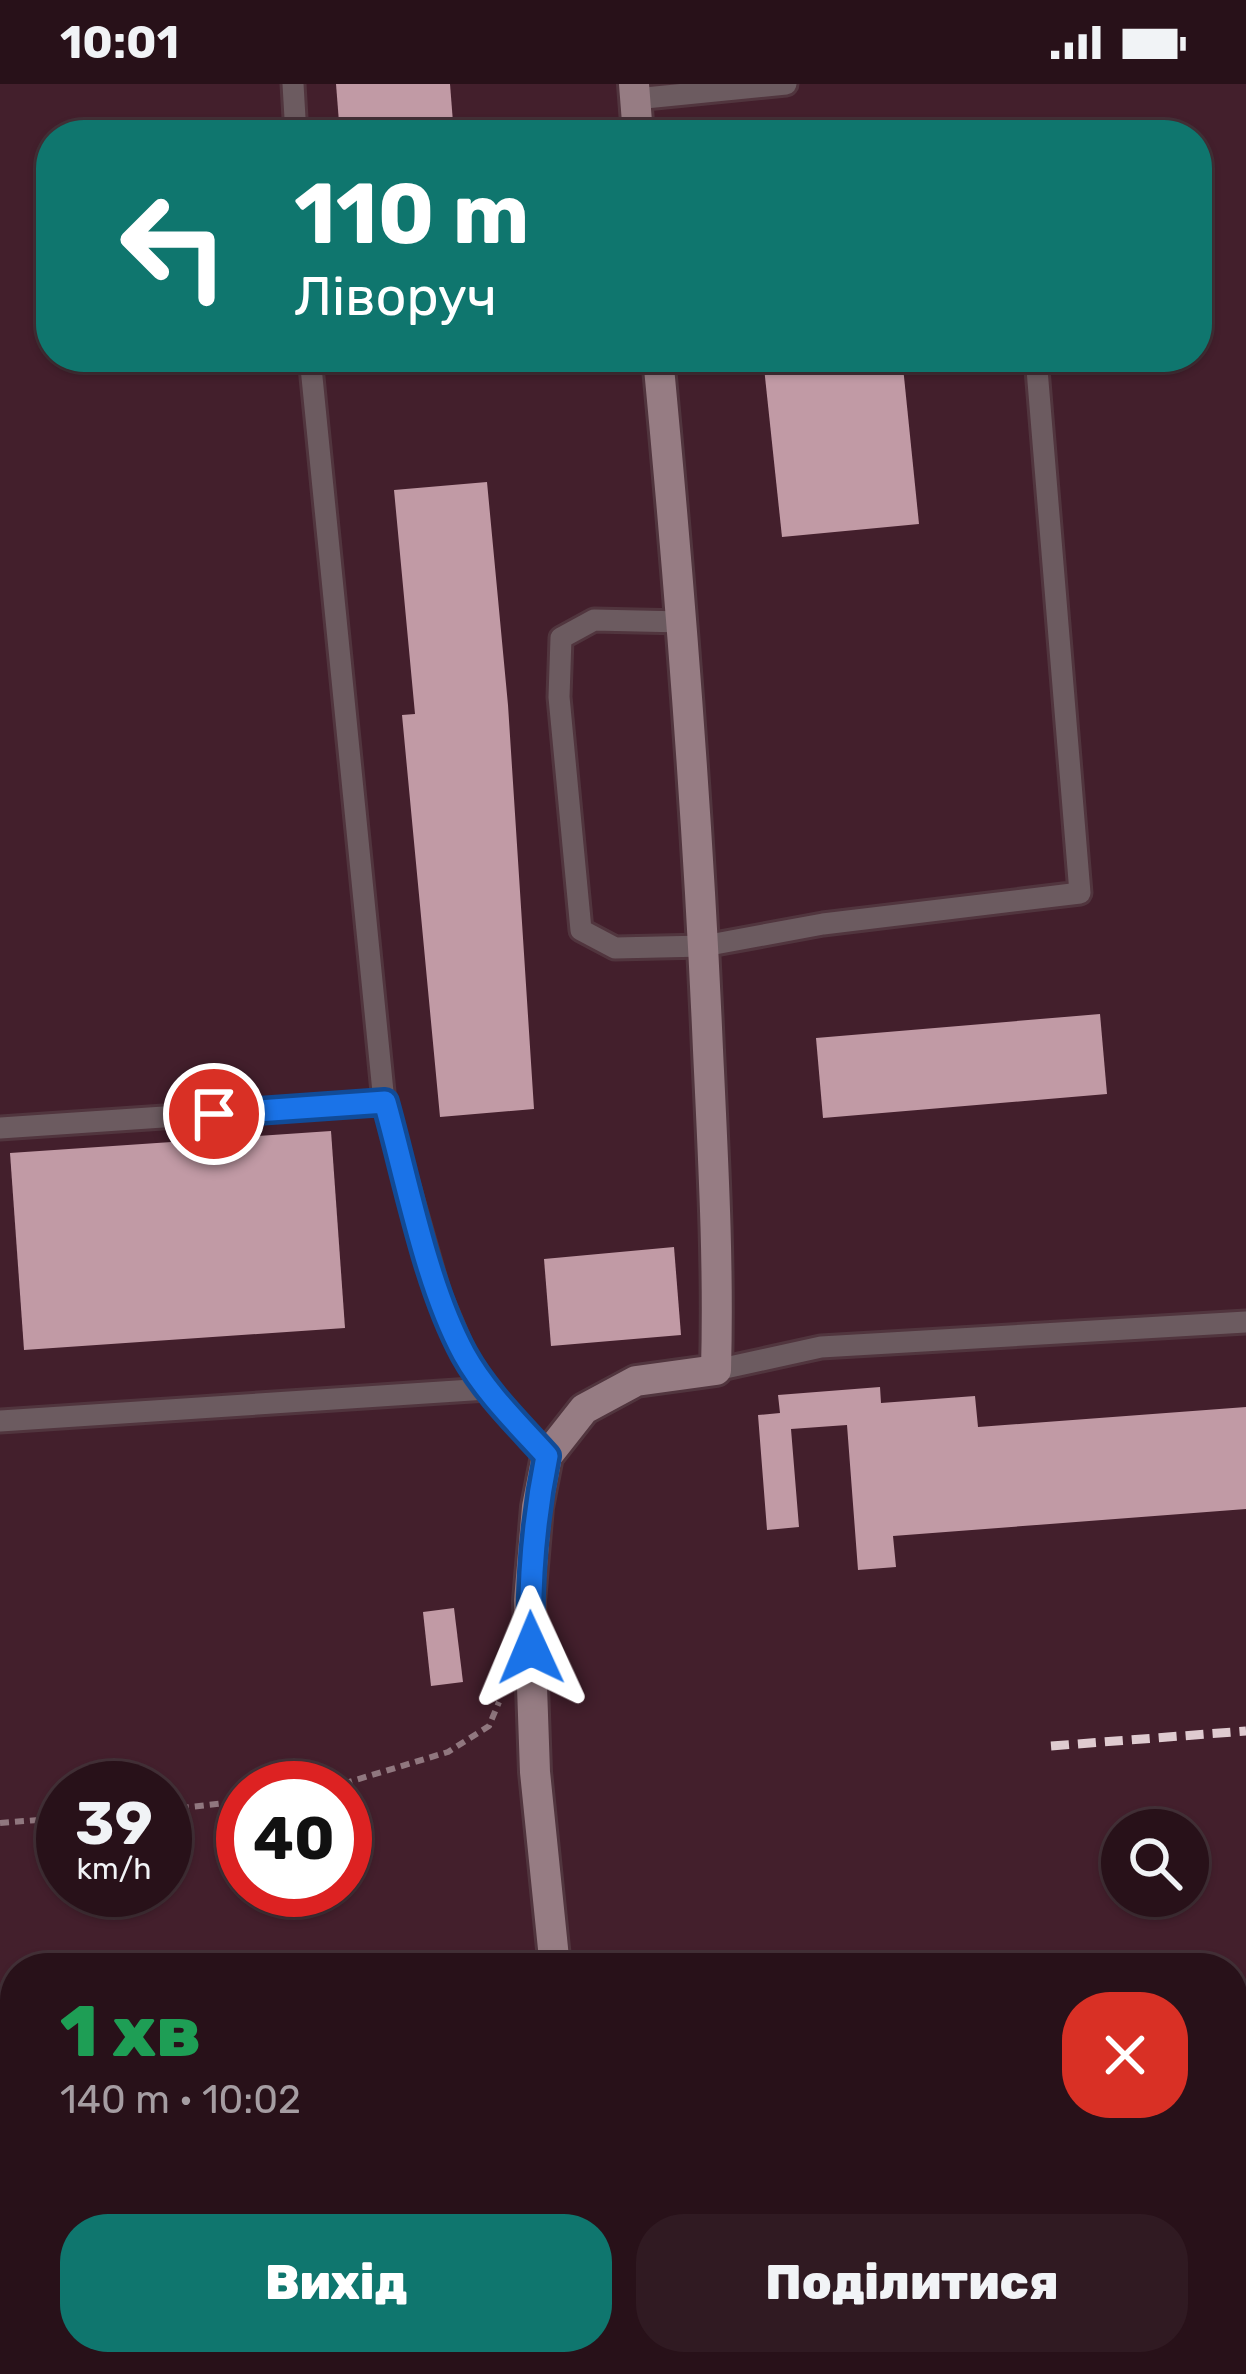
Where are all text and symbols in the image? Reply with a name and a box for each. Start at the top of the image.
text: 10:01 [60,16,179,69]
text: 110 m [294,164,529,264]
icon: left [96,168,252,324]
text: Ліворуч [294,265,497,329]
pin [163,1063,265,1165]
icon: arrive [181,1081,247,1147]
position arrow [468,1585,594,1711]
speed limit sign: 40 [216,1761,372,1917]
text: 39 [75,1788,153,1859]
map controls [1101,1809,1209,1917]
button: search [1101,1809,1209,1917]
text: km/h [77,1851,151,1887]
text: 1 хв [60,1989,201,2074]
button: close [1062,1992,1188,2118]
text: 140 m · 10:02 [60,2077,301,2123]
button: Вихід [60,2214,612,2352]
button: Поділитися [636,2214,1188,2352]

